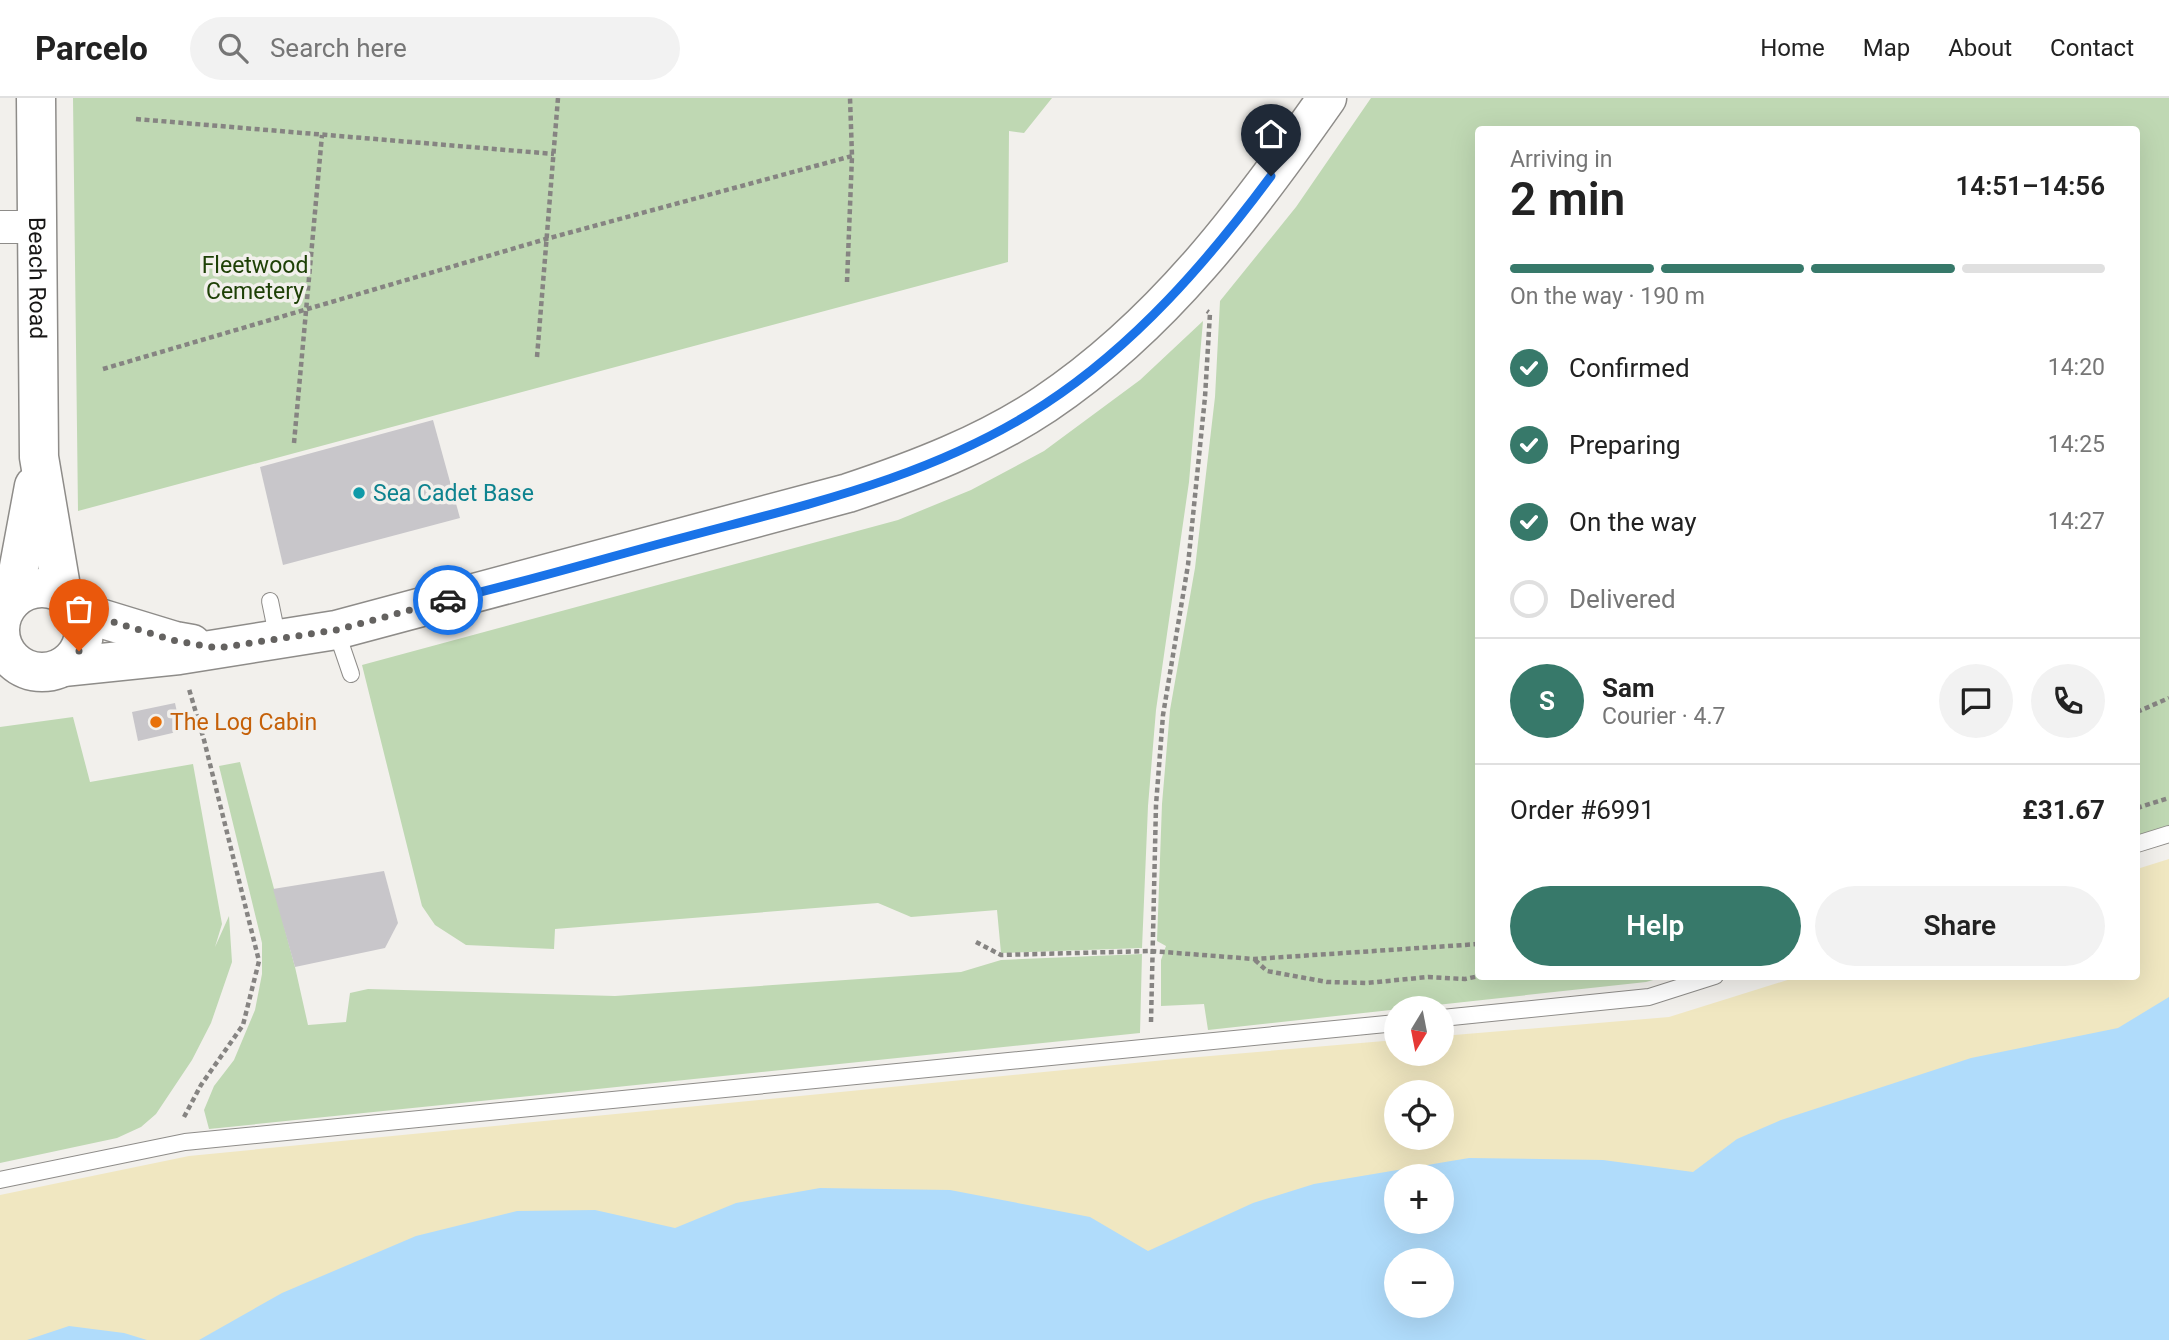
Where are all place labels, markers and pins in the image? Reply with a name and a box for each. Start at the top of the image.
pin [1241,104,1301,176]
place label: Sea Cadet Base [373,480,534,507]
marker: Sea Cadet Base [351,485,367,501]
pin [49,579,109,651]
place label: The Log Cabin [170,709,317,736]
marker: The Log Cabin [148,714,164,730]

